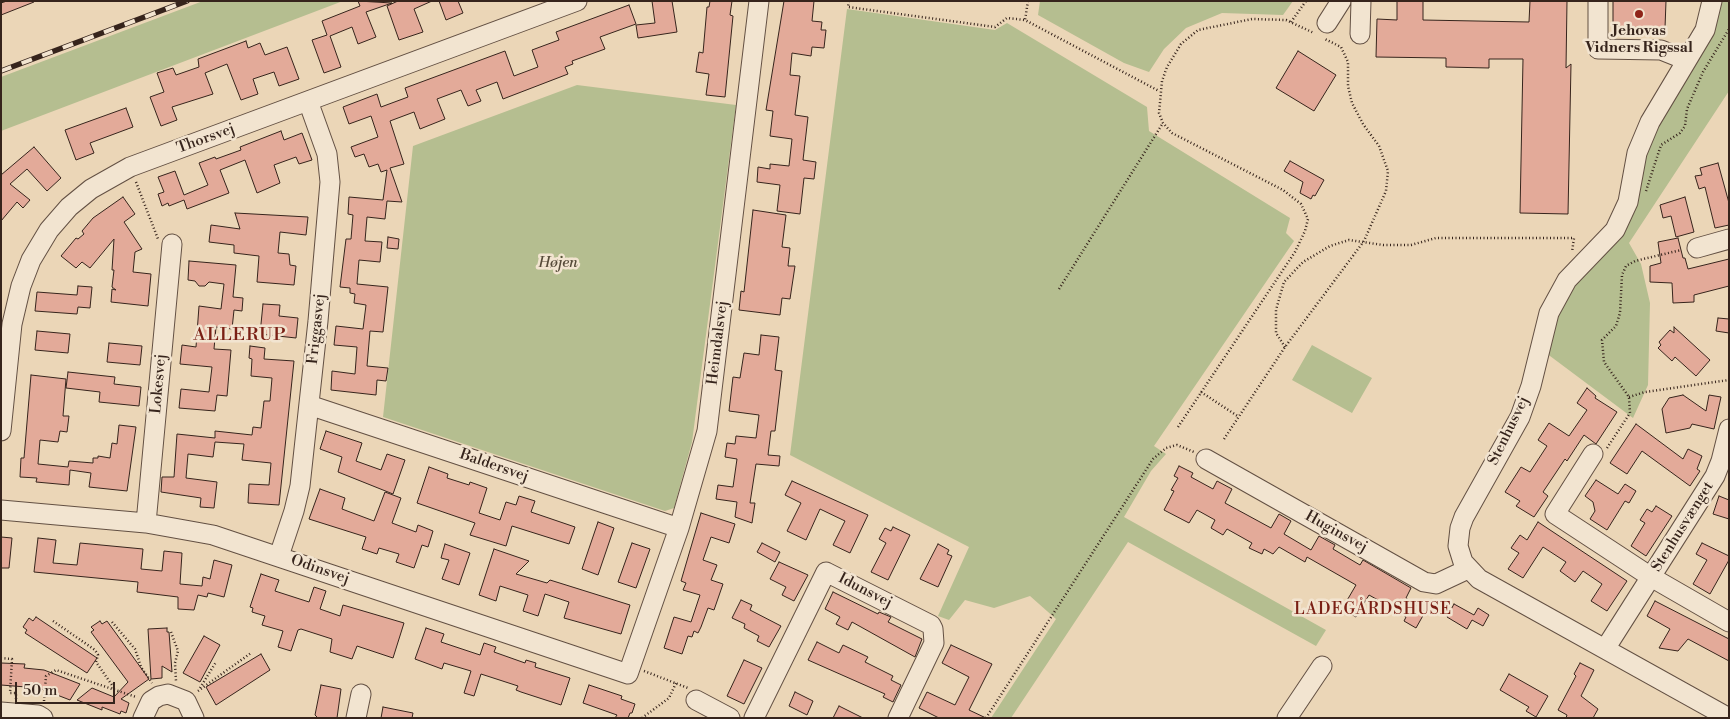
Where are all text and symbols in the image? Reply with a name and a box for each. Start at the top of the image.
marker: Jehovas Vidners Rigssal [1633,8,1645,20]
place label: Jehovas Vidners Rigssal [1585,22,1693,57]
street label: Thorsvej [174,120,238,158]
park label: Højen [538,254,578,272]
street label: Friggasvej [304,293,330,365]
street label: Heimdalsvej [704,300,732,386]
district label: ALLERUP [192,325,288,347]
street label: Lokesvej [147,353,171,415]
street label: Stenhusvej [1485,394,1533,468]
street label: Baldersvej [457,446,531,486]
street label: Stenhusvænget [1648,479,1718,575]
street label: Huginsvej [1302,507,1370,557]
street label: Odinsvej [288,552,352,588]
street label: Idunsvej [835,570,895,612]
district label: LADEGÅRDSHUSE [1292,600,1454,620]
scale bar [18,672,118,704]
text: 50 m [23,681,57,700]

